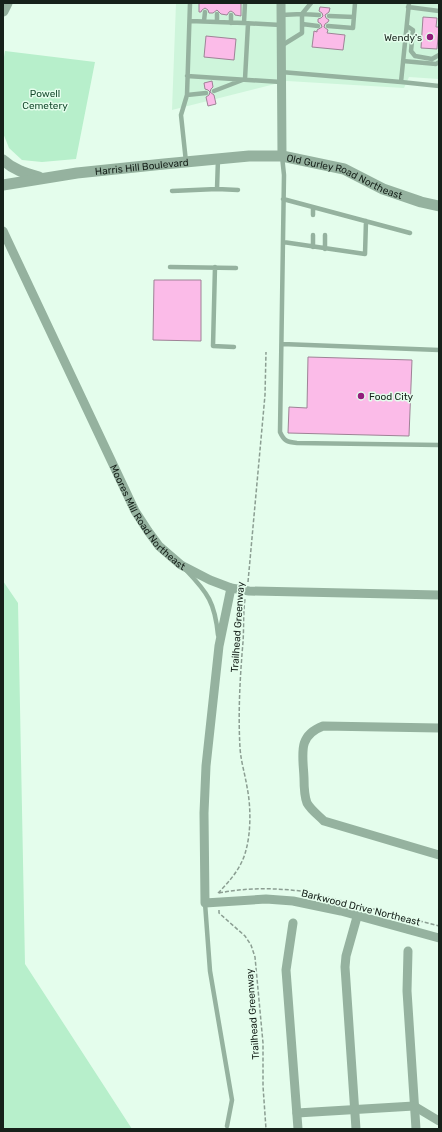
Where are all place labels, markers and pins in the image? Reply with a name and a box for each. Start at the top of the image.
place label: Wendy's [384,32,422,44]
marker: Wendy's [425,32,435,42]
marker: Food City [356,391,366,401]
place label: Food City [369,391,414,403]

